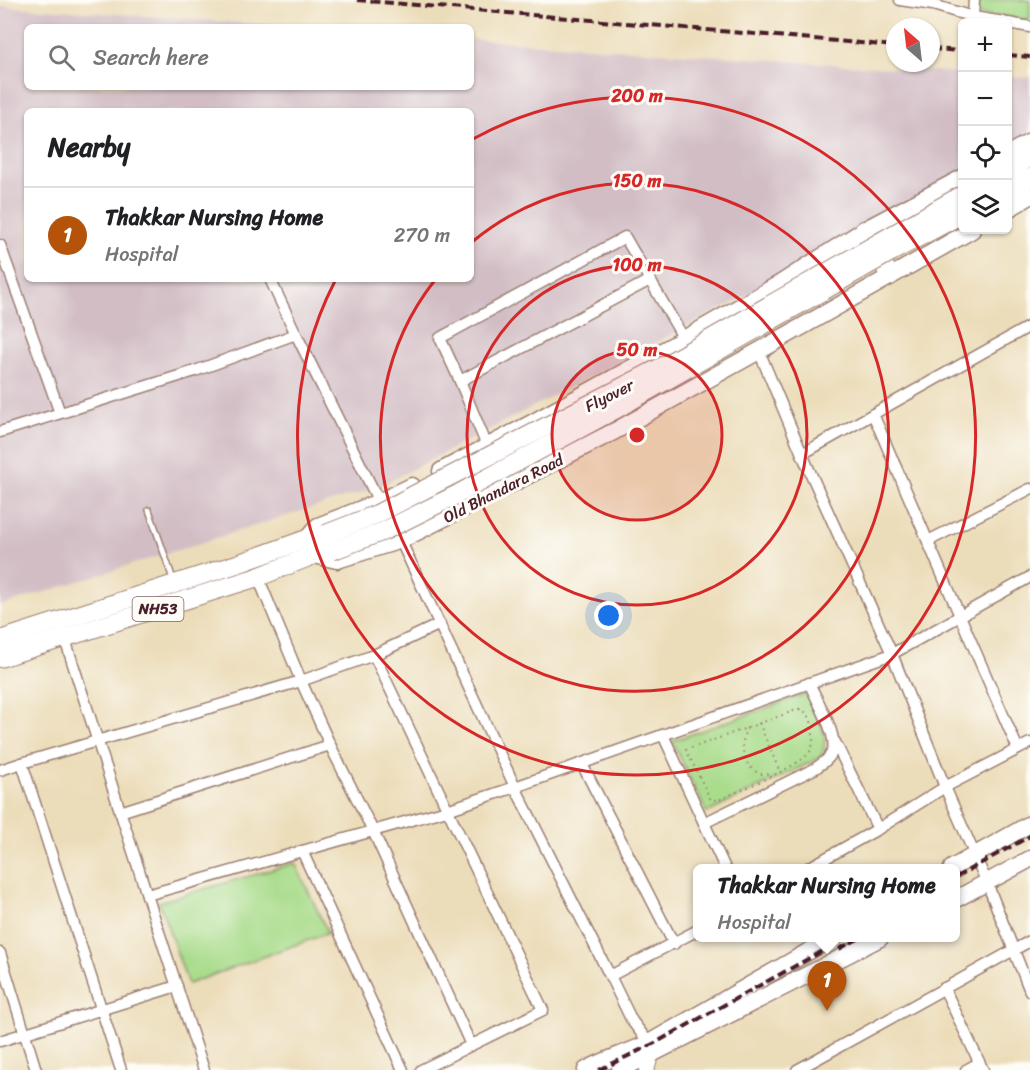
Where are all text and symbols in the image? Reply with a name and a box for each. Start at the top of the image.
north arrow [886,18,940,72]
map controls [958,18,1012,234]
button: + [958,18,1012,72]
search box [24,24,474,90]
text: Search here [93,38,209,77]
icon: search [45,41,78,74]
button: − [958,72,1012,126]
text: 200 m [610,80,663,112]
text: Nearby [48,124,130,170]
button: locate [958,126,1012,180]
text: 150 m [613,165,661,197]
button: layers [958,180,1012,234]
text: Thakkar Nursing Home [105,198,323,237]
text: 1 [63,218,72,253]
text: 270 m [394,218,450,253]
text: Hospital [105,237,178,272]
text: 100 m [613,249,662,281]
text: 50 m [617,334,658,366]
street label: Flyover [580,370,640,420]
centre of rings [627,425,647,445]
street label: Old Bhandara Road [438,445,570,531]
road number: NH53 [132,597,184,621]
your location [594,601,623,630]
popup [693,864,960,942]
text: Thakkar Nursing Home [717,866,936,905]
text: Hospital [717,905,791,940]
pin: 1 [808,962,846,1011]

